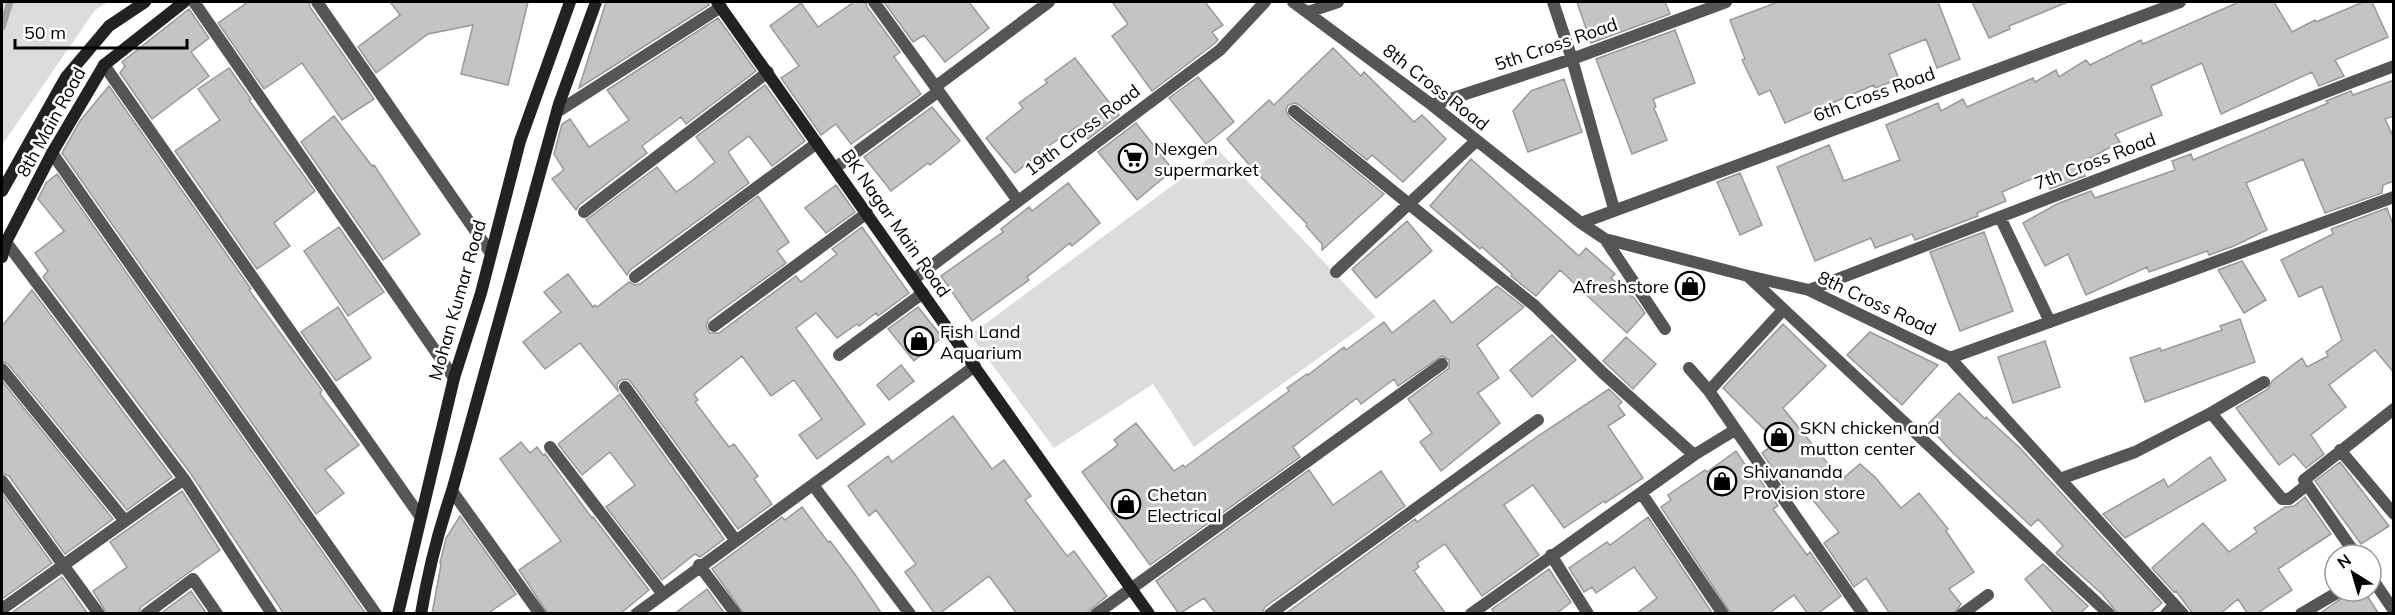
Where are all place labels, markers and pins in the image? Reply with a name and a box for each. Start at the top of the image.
place label: Nexgen supermarket [1154,137,1259,181]
supermarket icon: Nexgen supermarket [1117,142,1149,174]
shop icon: Afreshstore [1674,270,1706,302]
place label: Afreshstore [1573,275,1669,298]
place label: Fish Land Aquarium [940,320,1022,364]
shop icon: Fish Land Aquarium [903,325,935,357]
place label: SKN chicken and mutton center [1800,416,1940,460]
shop icon: SKN chicken and mutton center [1763,421,1795,453]
place label: Shivananda Provision store [1743,460,1865,504]
shop icon: Shivananda Provision store [1706,465,1738,497]
place label: Chetan Electrical [1147,483,1222,527]
shop icon: Chetan Electrical [1110,488,1142,520]

